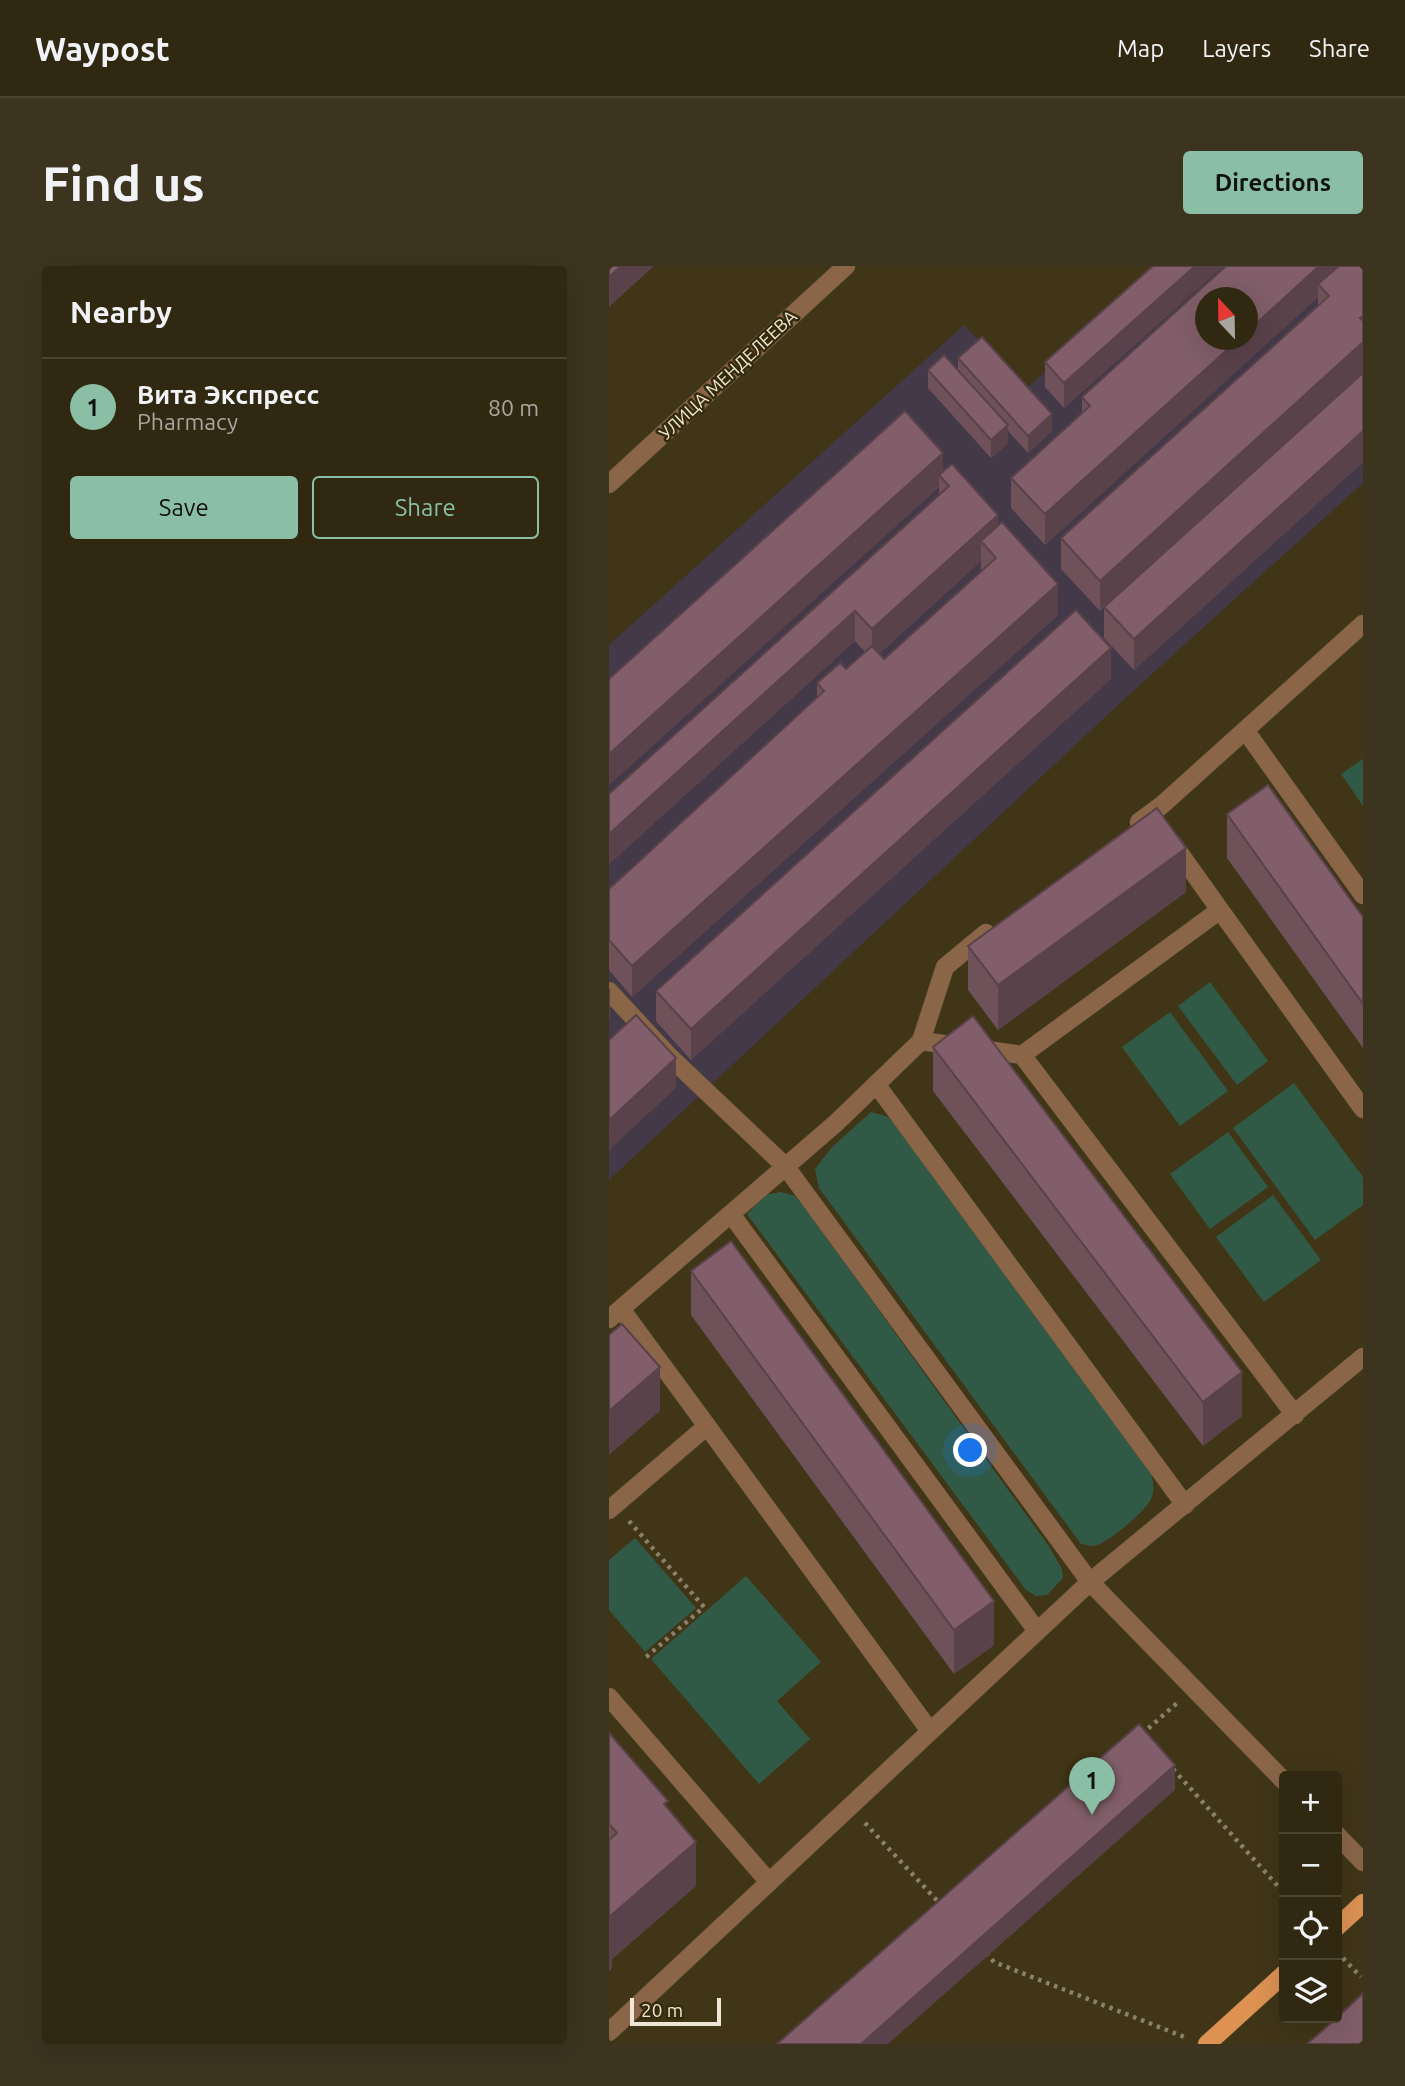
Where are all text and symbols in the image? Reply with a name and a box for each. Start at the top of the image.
text: Waypost [35,30,170,67]
text: Map [1117,35,1164,62]
text: Layers [1202,35,1271,62]
text: Share [1309,35,1370,62]
button: Directions [1183,151,1363,214]
text: Find us [42,155,205,210]
north arrow [1195,287,1258,350]
text: Nearby [70,295,172,329]
street label: УЛИЦА МЕНДЕЛЕЕВА [655,305,800,443]
text: Вита Экспресс [137,380,319,409]
text: 1 [87,395,99,420]
text: 80 m [488,395,539,420]
text: Pharmacy [137,409,238,434]
button: Save [70,476,298,539]
button: Share [312,476,539,539]
your location [953,1433,987,1467]
pin: 1 [1069,1757,1115,1815]
map controls [1279,1771,1342,2023]
button: + [1279,1771,1342,1834]
button: − [1279,1834,1342,1897]
button: locate [1279,1897,1342,1960]
button: layers [1279,1960,1342,2023]
scale bar [630,1995,721,2027]
text: 20 m [641,1999,683,2021]

